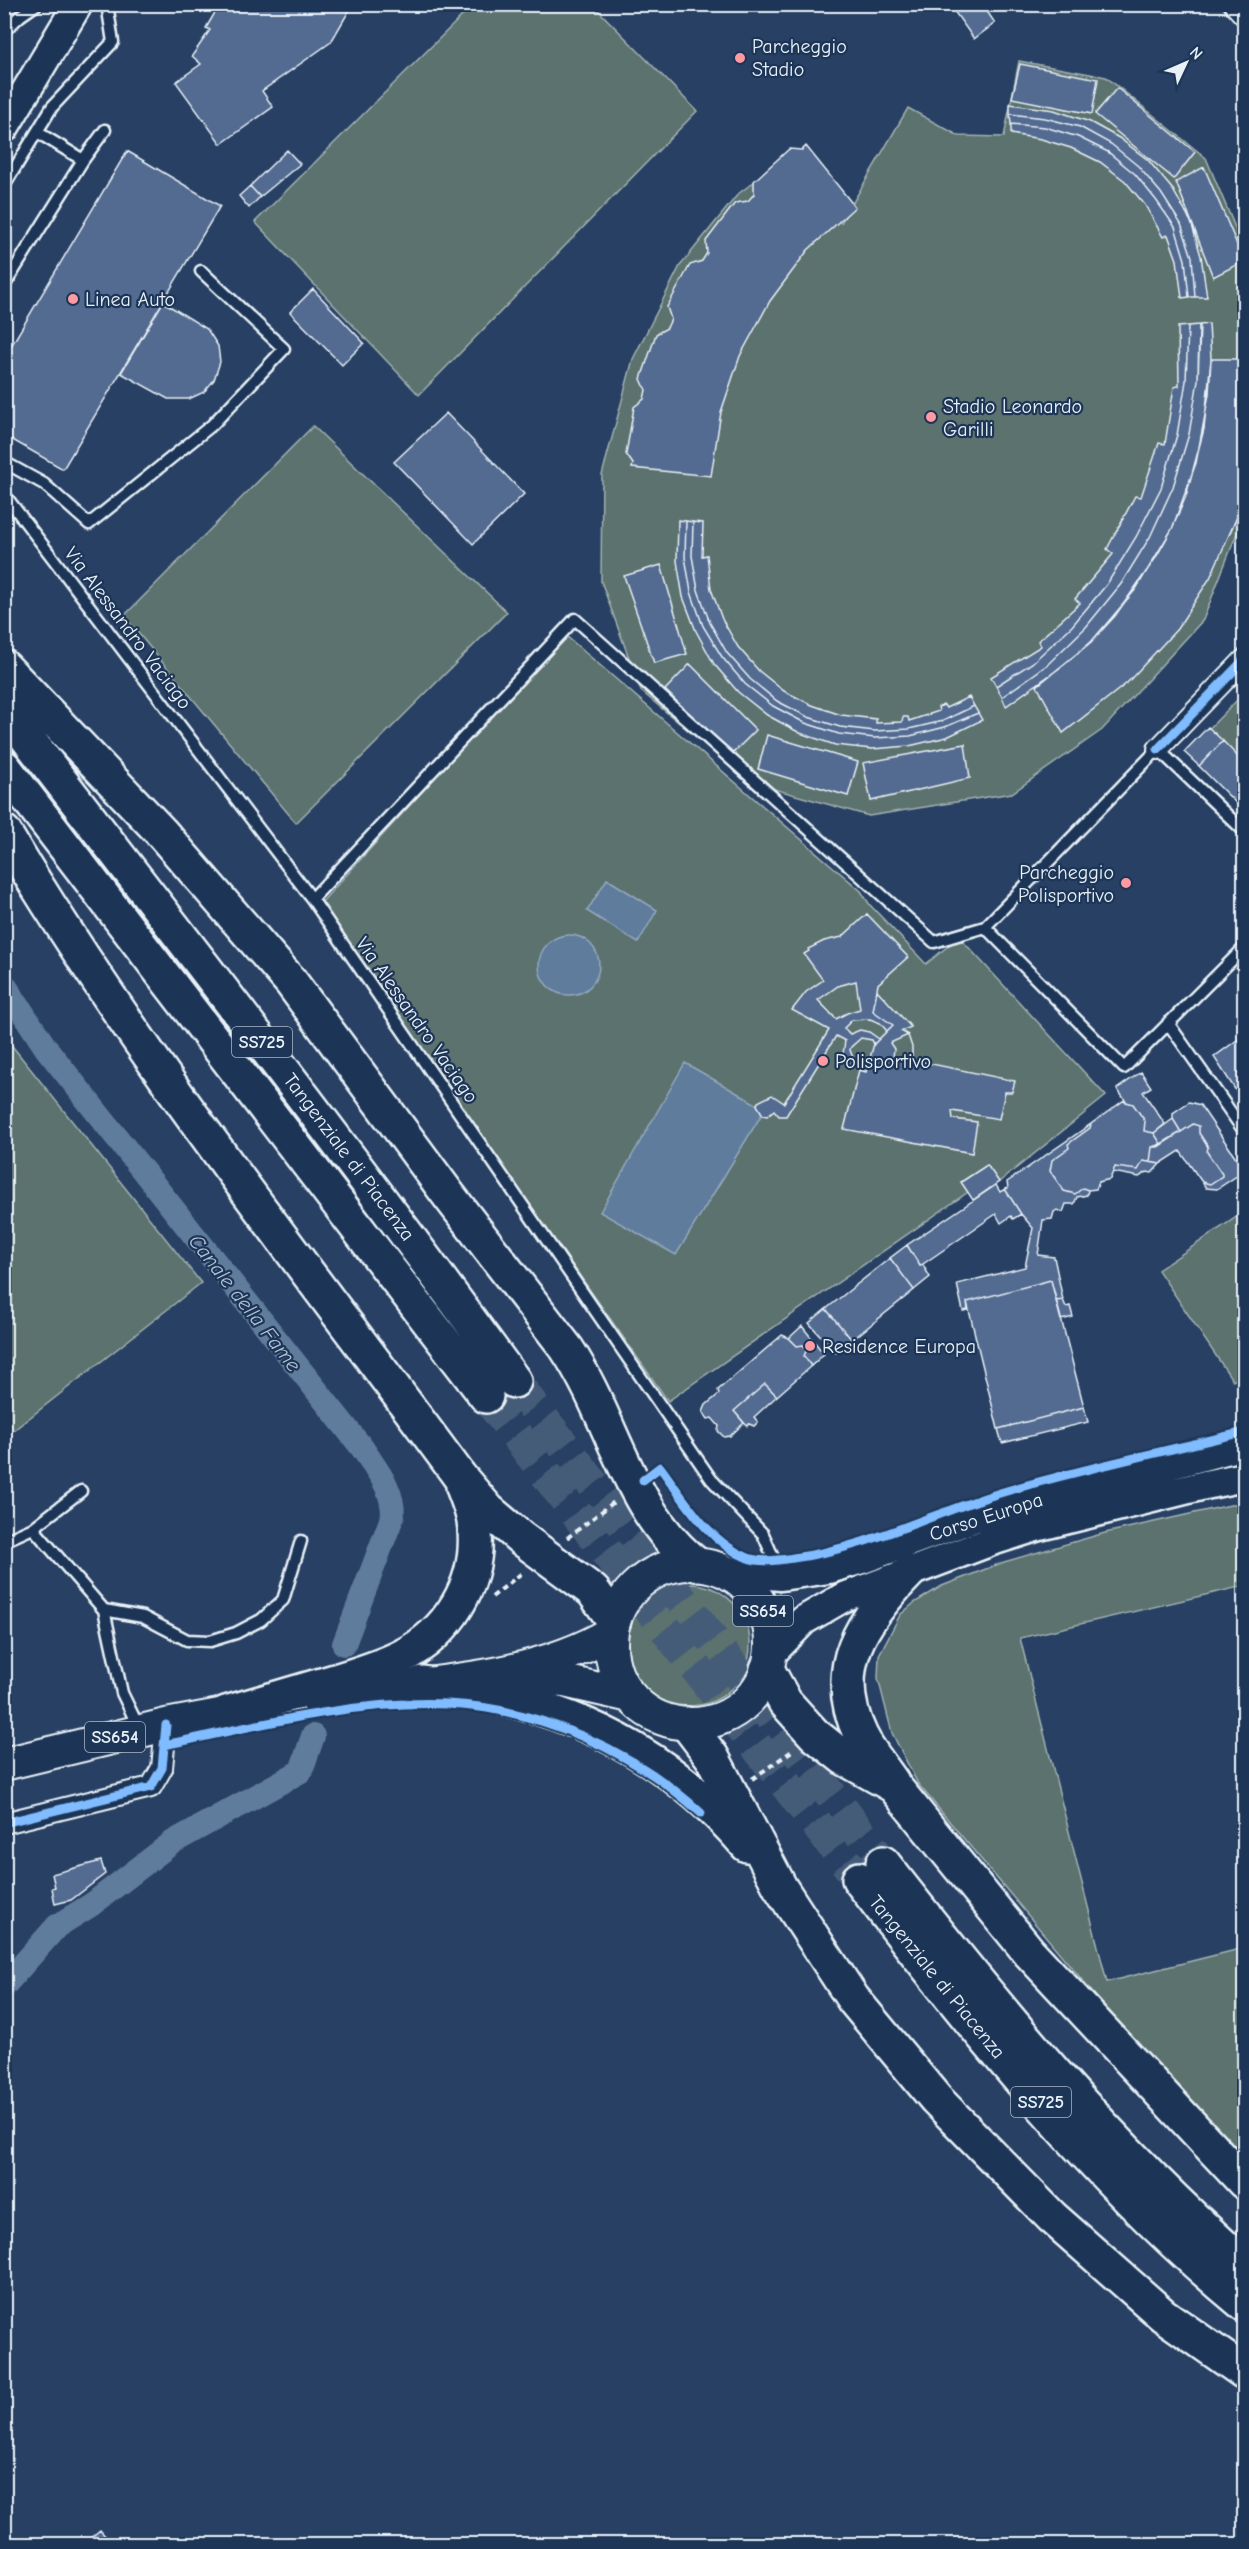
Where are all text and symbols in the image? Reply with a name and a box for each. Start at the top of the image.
north arrow [1156,33,1216,93]
place label: Parcheggio Stadio [752,35,847,81]
text: N [1186,43,1206,63]
marker: Parcheggio Stadio [733,51,747,65]
place label: Linea Auto [85,288,175,311]
marker: Linea Auto [66,292,80,306]
place label: Stadio Leonardo Garilli [943,395,1082,441]
marker: Stadio Leonardo Garilli [924,410,938,424]
street label: Via Alessandro Vaciago [59,542,197,714]
place label: Parcheggio Polisportivo [1018,861,1114,907]
marker: Parcheggio Polisportivo [1119,876,1133,890]
street label: Via Alessandro Vaciago [351,933,483,1107]
road number: SS725 [232,1027,292,1057]
place label: Polisportivo [835,1050,931,1073]
marker: Polisportivo [816,1054,830,1068]
street label: Tangenziale di Piacenza [279,1069,419,1245]
water label: Canale della Fame [184,1230,306,1377]
place label: Residence Europa [822,1335,976,1358]
marker: Residence Europa [803,1339,817,1353]
street label: Corso Europa [926,1488,1046,1546]
road number: SS654 [733,1596,793,1626]
road number: SS654 [85,1722,145,1752]
street label: Tangenziale di Piacenza [864,1891,1010,2063]
road number: SS725 [1011,2087,1071,2117]

